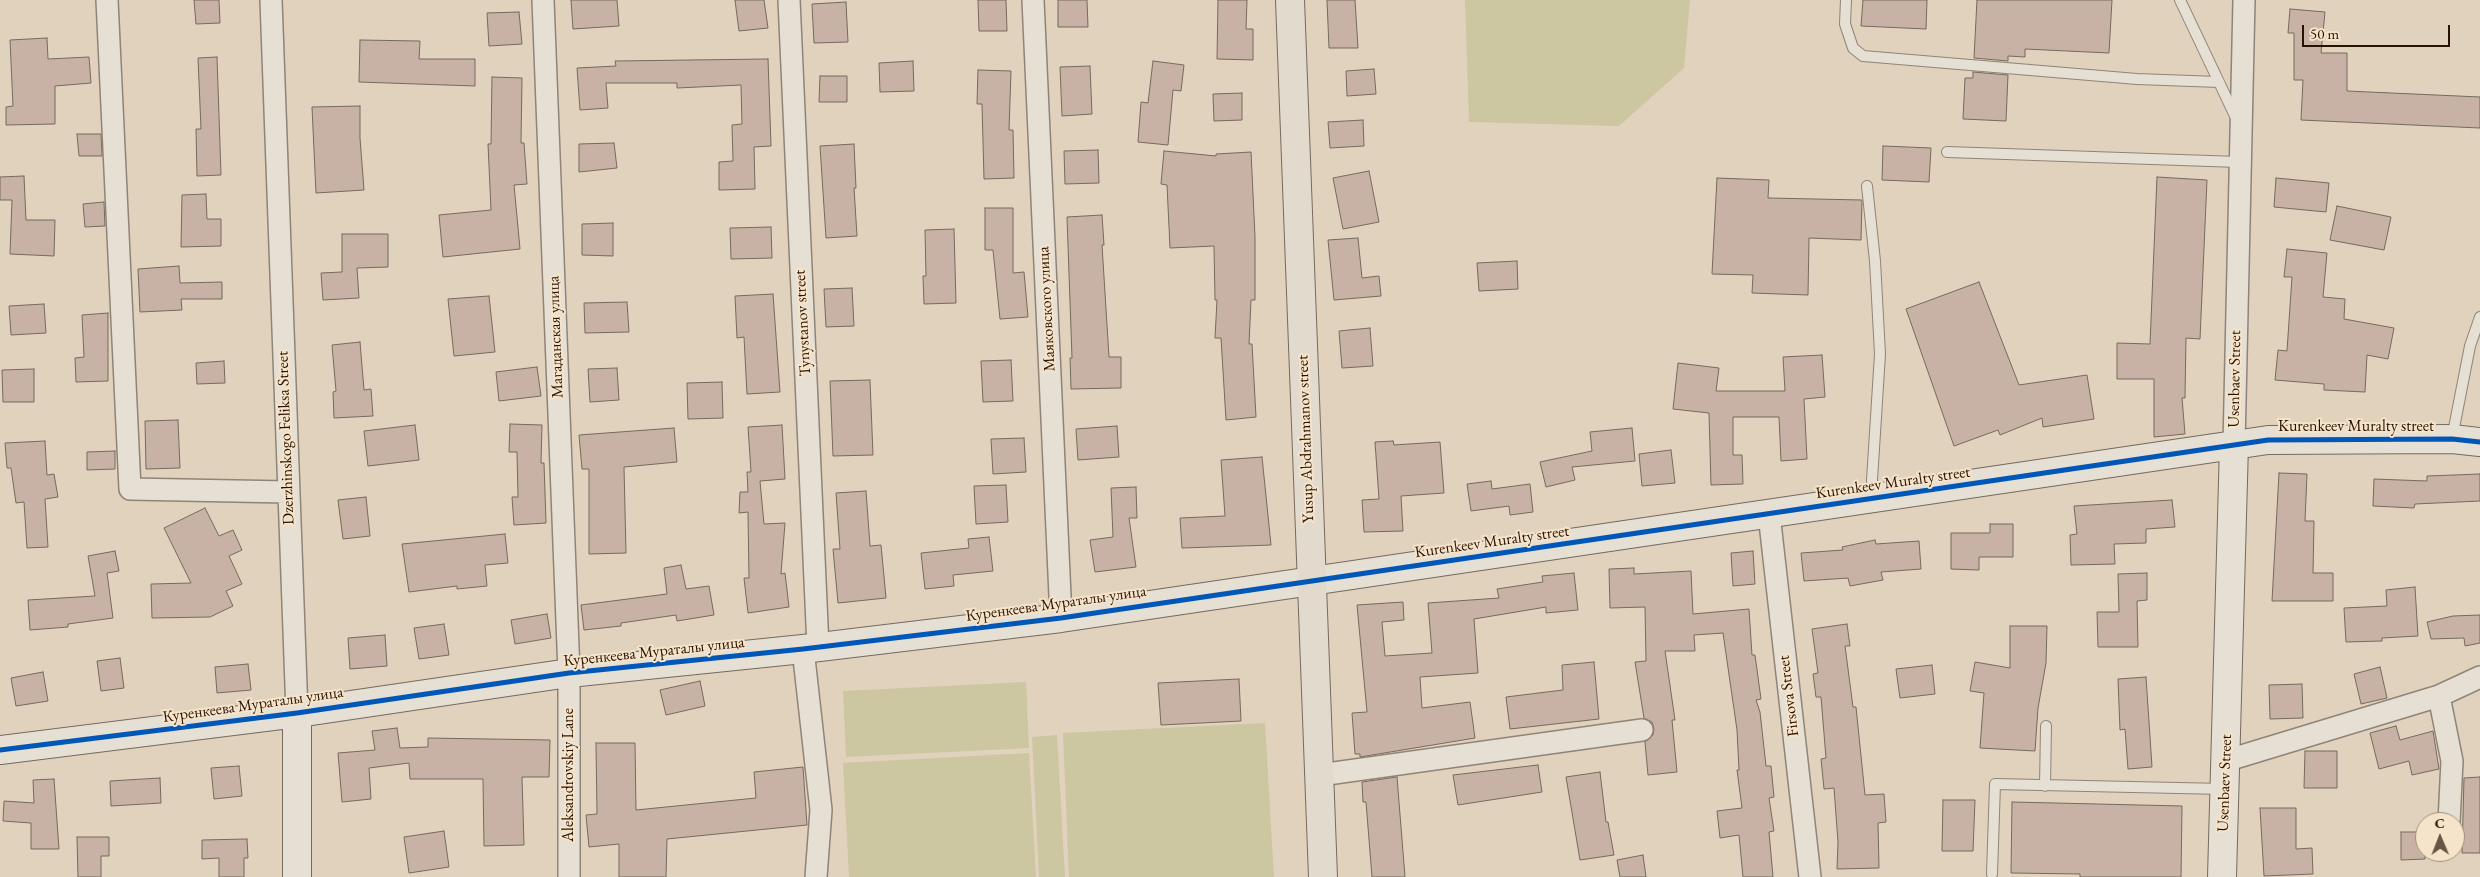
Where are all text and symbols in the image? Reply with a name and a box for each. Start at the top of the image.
scale bar [2305,15,2452,47]
text: 50 m [2310,24,2339,43]
street label: Маяковского улица [1034,246,1060,372]
street label: Tynystanov street [791,269,815,377]
street label: Магаданская улица [544,276,568,398]
street label: Usenbaev Street [2225,330,2245,428]
street label: Dzerzhinskogo Feliksa Street [273,351,299,525]
street label: Yusup Abdrahmanov street [1293,355,1319,523]
street label: Kurenkeev Muralty street [2278,417,2434,437]
street label: Kurenkeev Muralty street [1814,463,1972,503]
street label: Kurenkeev Muralty street [1413,522,1571,562]
street label: Куренкеева Мураталы улица [965,582,1147,626]
street label: Куренкеева Мураталы улица [563,633,745,671]
street label: Firsova Street [1774,654,1804,738]
street label: Куренкеева Мураталы улица [162,683,344,727]
street label: Aleksandrovskiy Lane [559,708,579,842]
street label: Usenbaev Street [2214,734,2236,832]
north arrow [2415,812,2465,862]
text: С [2435,814,2445,832]

